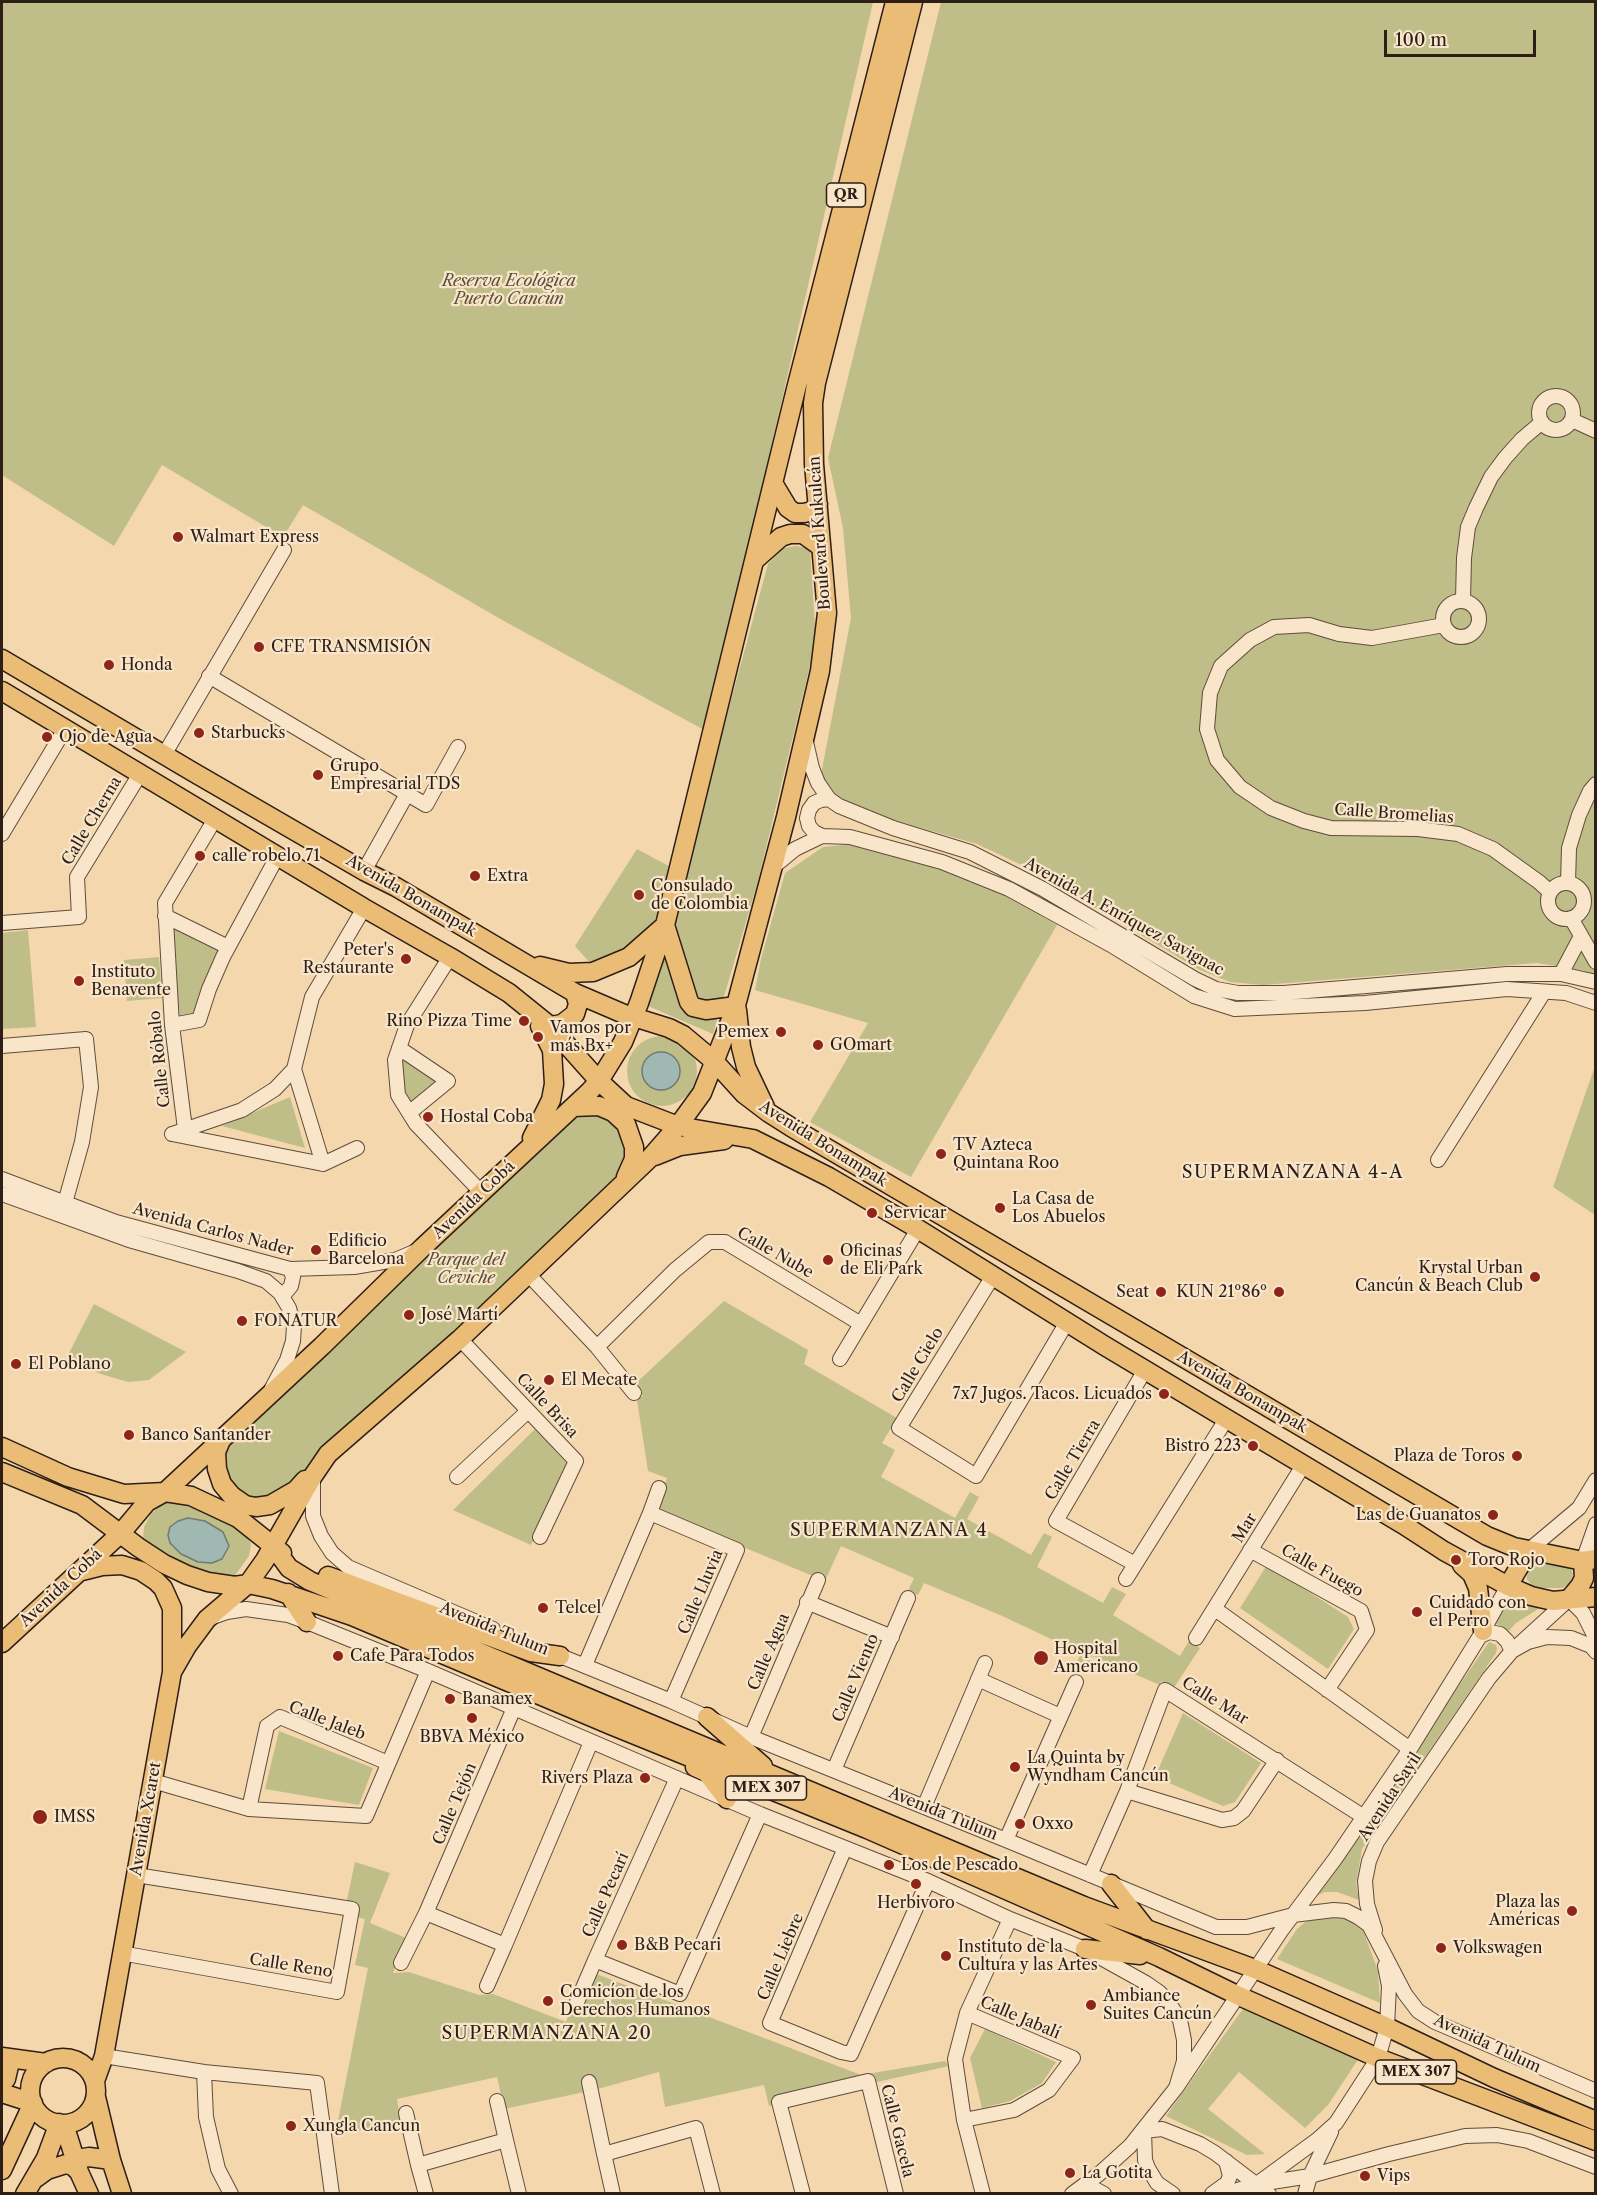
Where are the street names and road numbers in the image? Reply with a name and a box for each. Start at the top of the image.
road number: QR [826,183,866,207]
street label: Boulevard Kukulcán [805,455,835,611]
street label: Calle Cherna [58,773,126,869]
street label: Calle Bromelias [1334,800,1454,828]
street label: Avenida Bonampak [342,851,480,941]
street label: Avenida A. Enríquez Savignac [1021,854,1227,980]
street label: Calle Róbalo [145,1009,175,1109]
street label: Avenida Bonampak [755,1097,891,1191]
street label: Avenida Cobá [429,1157,519,1243]
street label: Avenida Carlos Nader [131,1199,295,1261]
street label: Calle Nube [733,1223,817,1283]
street label: Calle Cielo [888,1324,948,1406]
street label: Avenida Bonampak [1173,1347,1311,1437]
street label: Calle Brisa [512,1370,582,1442]
street label: Calle Tierra [1041,1416,1105,1504]
street label: Mar [1229,1510,1261,1546]
street label: Calle Fuego [1278,1541,1366,1601]
street label: Avenida Cobá [16,1545,106,1631]
street label: Calle Lluvia [675,1547,727,1637]
street label: Avenida Tulum [437,1598,551,1660]
street label: Calle Agua [744,1610,794,1694]
street label: Calle Viento [829,1631,883,1725]
street label: Calle Mar [1178,1673,1252,1729]
street label: Calle Jaleb [286,1698,368,1744]
street label: Avenida Sayil [1354,1749,1426,1845]
street label: Avenida Xcaret [127,1760,165,1878]
street label: Calle Tejón [429,1760,481,1848]
road number: MEX 307 [726,1776,807,1800]
street label: Avenida Tulum [886,1783,1000,1845]
street label: Calle Pecarí [579,1849,633,1941]
street label: Calle Liebre [754,1910,808,2004]
street label: Calle Reno [248,1950,334,1982]
street label: Calle Jabalí [977,1993,1063,2043]
street label: Avenida Tulum [1430,2011,1544,2077]
road number: MEX 307 [1376,2060,1456,2084]
street label: Calle Gacela [876,2082,918,2180]

